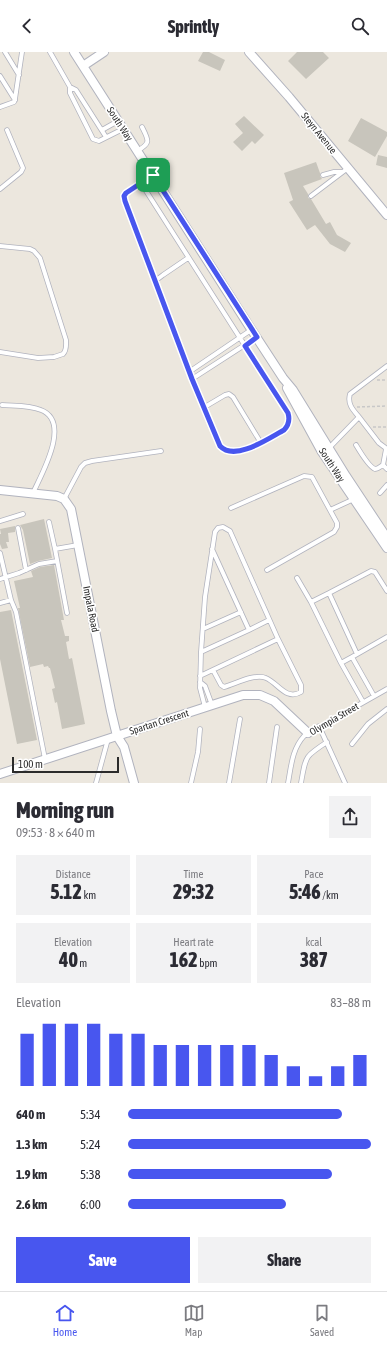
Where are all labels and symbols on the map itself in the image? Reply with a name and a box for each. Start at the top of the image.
street label: South Way [105,105,135,143]
street label: Steyn Avenue [299,110,339,156]
pin [136,158,170,192]
street label: South Way [317,446,347,484]
street label: Impala Road [81,585,101,633]
street label: Olympia Street [308,701,361,737]
street label: Spartan Crescent [128,707,190,737]
scale bar [12,755,119,774]

